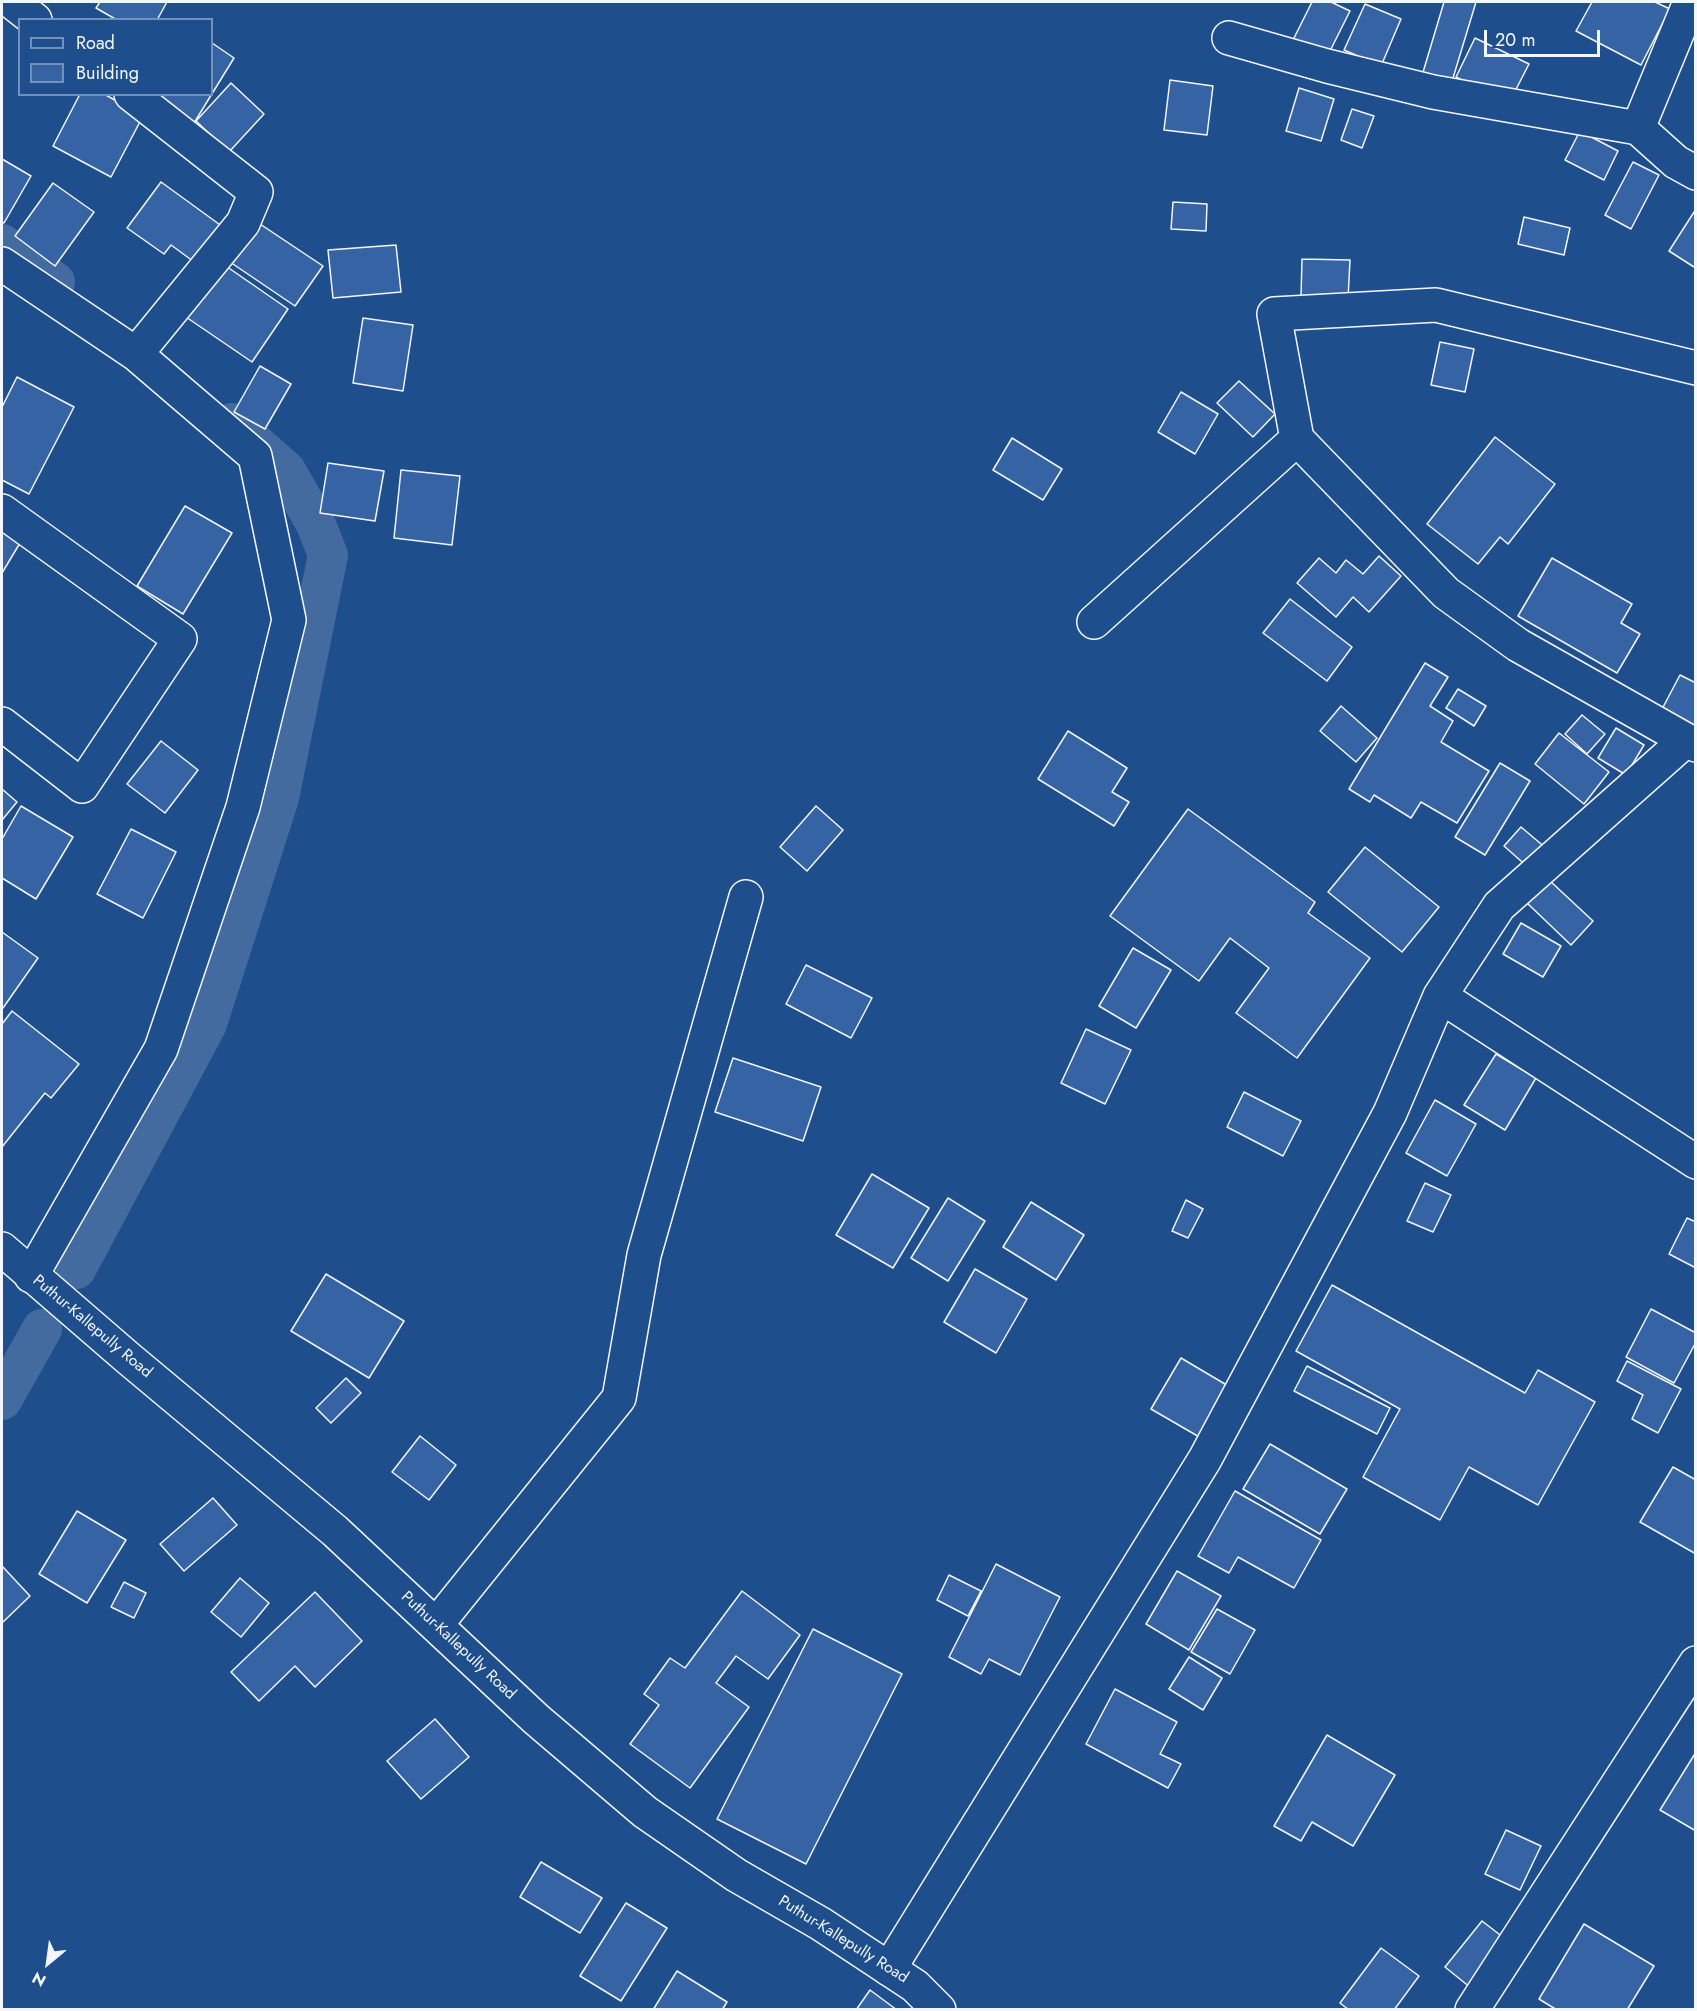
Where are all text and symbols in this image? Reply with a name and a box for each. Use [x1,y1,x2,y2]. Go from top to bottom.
legend [18,18,213,96]
scale bar [1487,18,1602,56]
text: 20 m [1495,27,1535,53]
text: Road [76,30,115,56]
text: Building [76,60,139,86]
street label: Puthur-Kallepully Road [28,1271,156,1383]
street label: Puthur-Kallepully Road [397,1588,519,1704]
street label: Puthur-Kallepully Road [774,1892,912,1988]
north arrow [18,1933,78,1993]
text: N [28,1966,50,1992]

